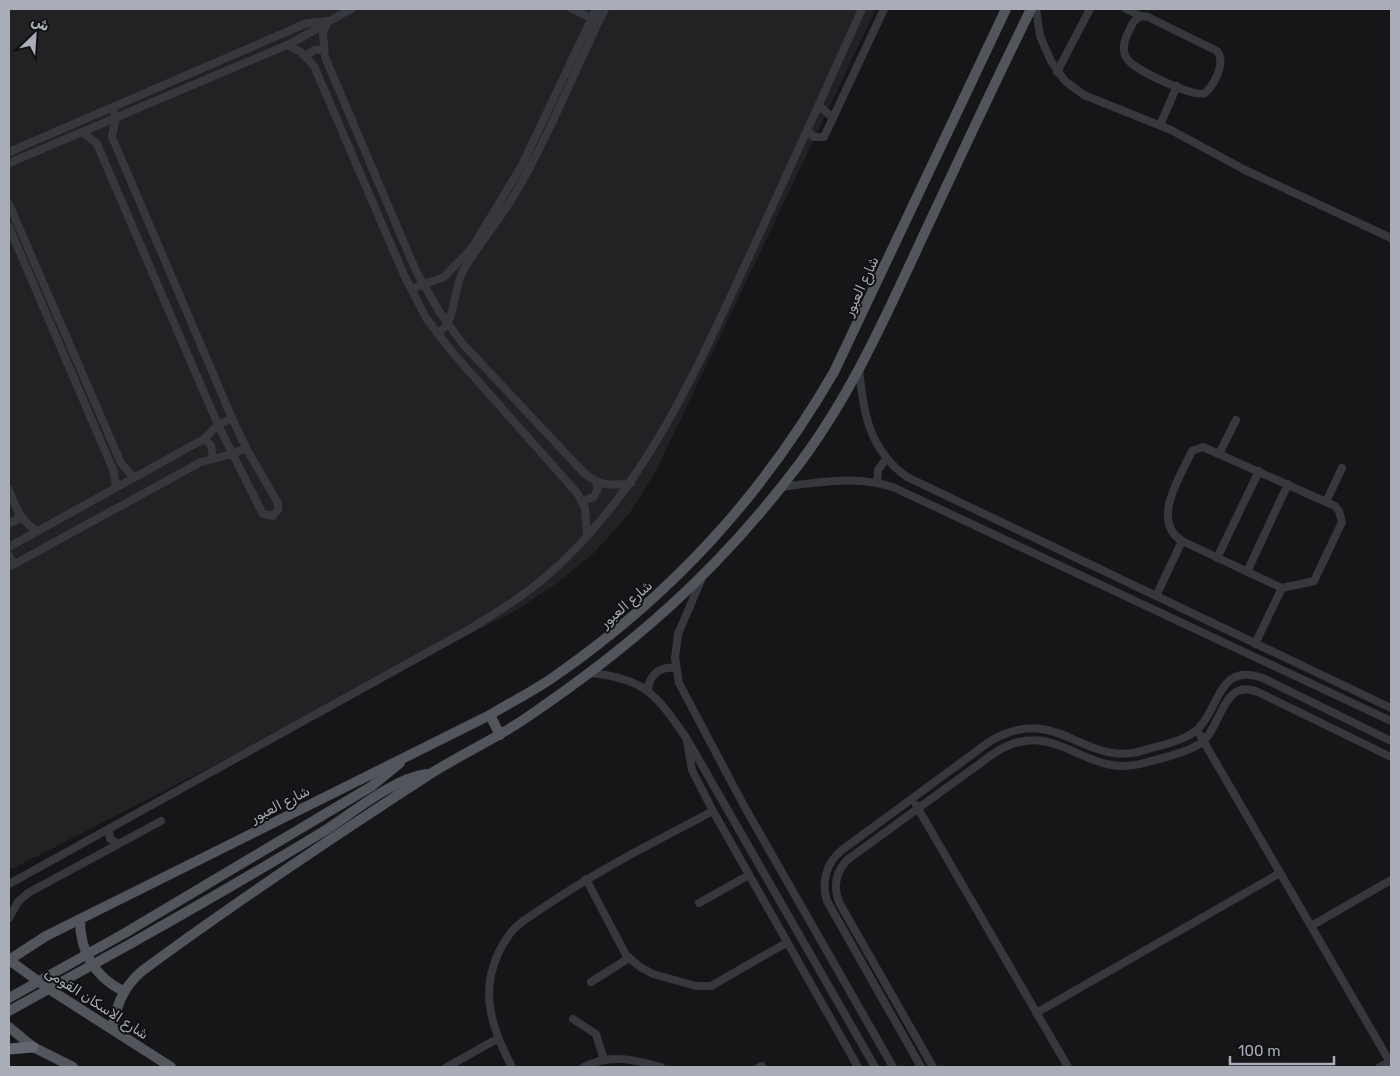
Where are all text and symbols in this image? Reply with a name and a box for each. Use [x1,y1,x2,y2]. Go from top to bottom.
north arrow [10,10,60,60]
text: ش [29,12,52,35]
street label: شارع العبور [840,254,884,320]
street label: شارع العبور [596,577,657,634]
street label: شارع العبور [247,782,313,829]
street label: شارع الاسكان القومى [41,964,152,1045]
scale bar [1230,1034,1334,1066]
text: 100 m [1238,1042,1280,1060]

